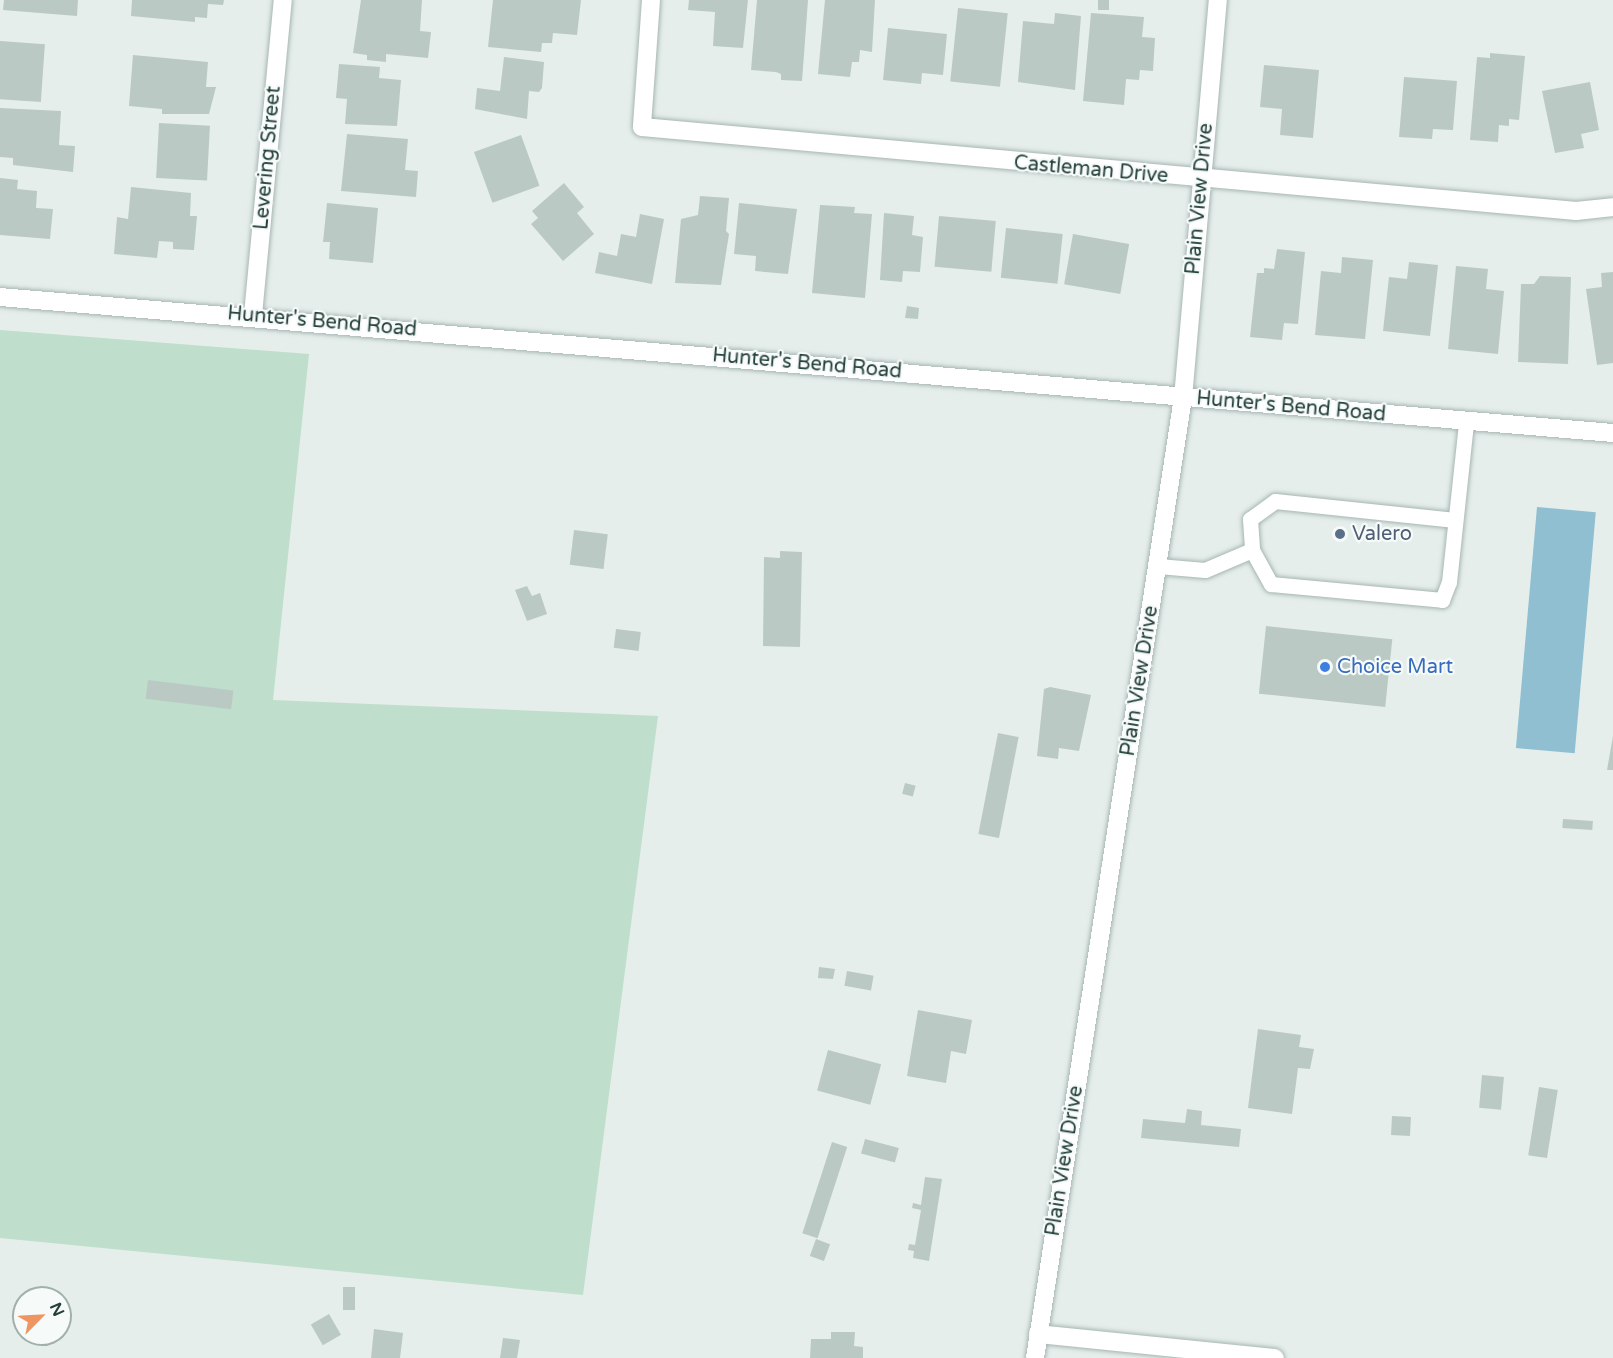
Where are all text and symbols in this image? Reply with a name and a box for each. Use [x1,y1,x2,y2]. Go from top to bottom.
street label: Levering Street [250,85,286,231]
street label: Plain View Drive [1181,122,1219,276]
street label: Castleman Drive [1013,151,1169,189]
street label: Hunter's Bend Road [226,302,418,342]
street label: Hunter's Bend Road [711,344,903,384]
street label: Hunter's Bend Road [1195,387,1387,427]
place label: Valero [1352,522,1412,546]
marker: Valero [1333,527,1347,541]
street label: Plain View Drive [1116,604,1164,758]
place label: Choice Mart [1337,655,1453,679]
marker: Choice Mart [1318,660,1332,674]
street label: Plain View Drive [1041,1084,1089,1238]
north arrow [12,1286,72,1346]
text: N [45,1300,68,1319]

